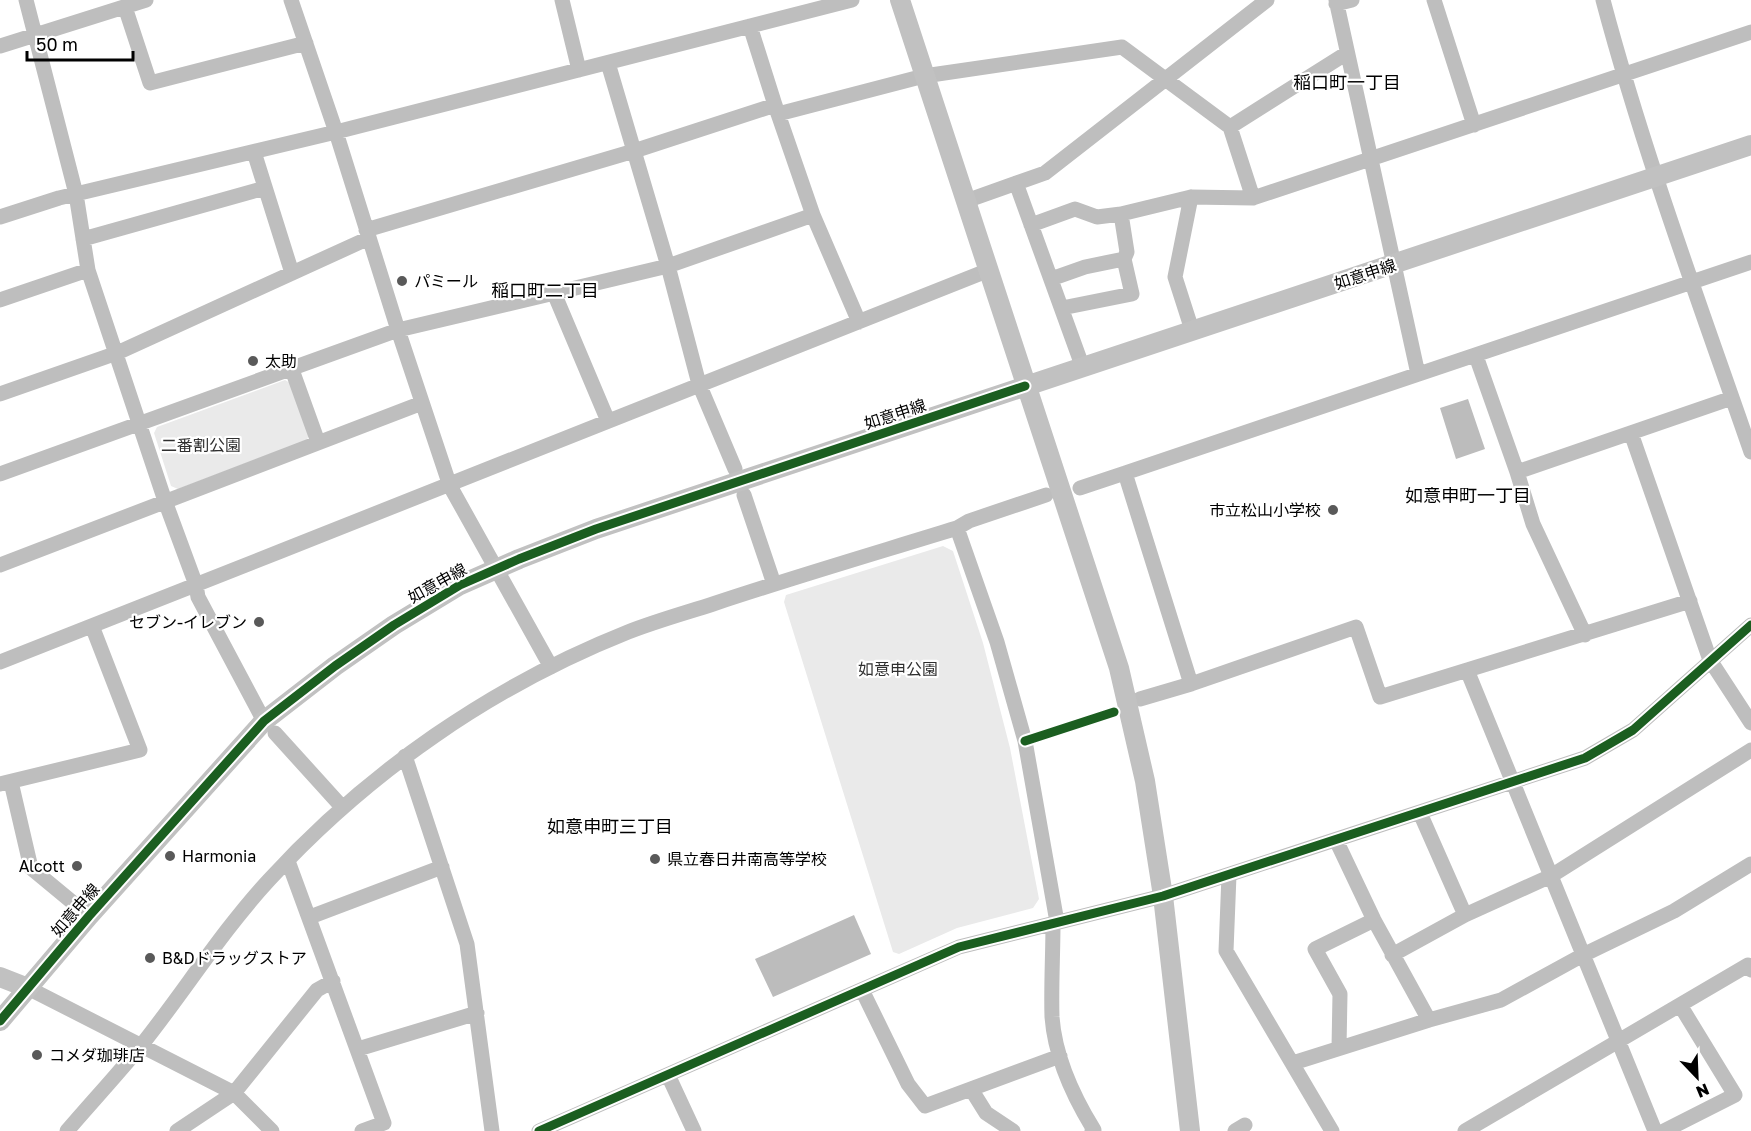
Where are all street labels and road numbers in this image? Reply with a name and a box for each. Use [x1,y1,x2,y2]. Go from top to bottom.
street label: 如意申線 [1331,255,1399,293]
street label: 如意申線 [861,395,929,433]
street label: 如意申線 [404,559,470,607]
street label: 如意申線 [46,879,104,941]

